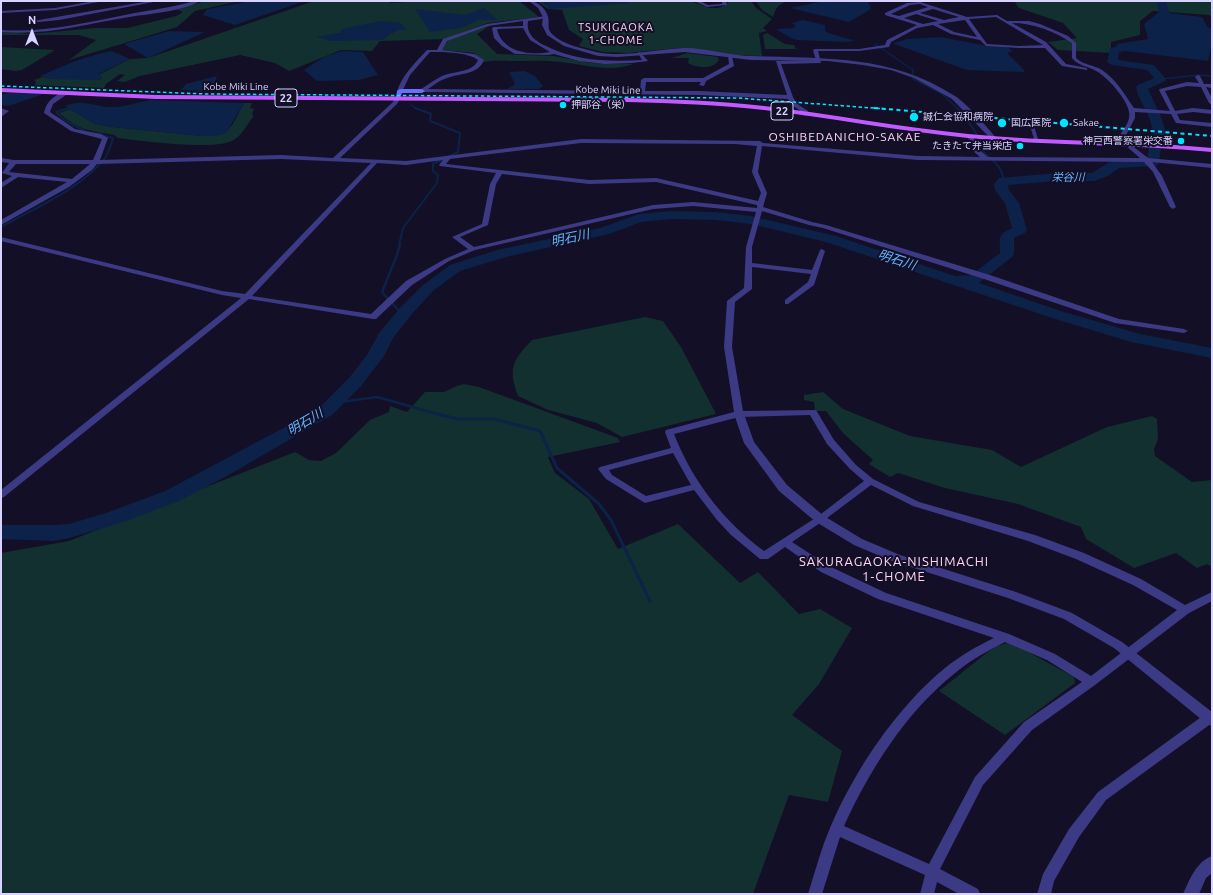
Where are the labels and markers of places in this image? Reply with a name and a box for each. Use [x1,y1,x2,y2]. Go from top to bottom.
place label: 押部谷（栄） [571,99,631,111]
marker: 押部谷（栄） [558,100,568,110]
marker: 誠仁会協和病院 [908,111,920,123]
place label: 誠仁会協和病院 [923,111,993,123]
marker: 国広医院 [996,117,1008,129]
place label: 国広医院 [1011,117,1051,129]
marker: Sakae [1058,117,1070,129]
place label: Sakae [1073,117,1099,129]
place label: 神戸西警察署栄交番 [1083,135,1173,147]
marker: 神戸西警察署栄交番 [1176,136,1186,146]
place label: たきたて弁当栄店 [932,140,1012,152]
marker: たきたて弁当栄店 [1015,141,1025,151]

